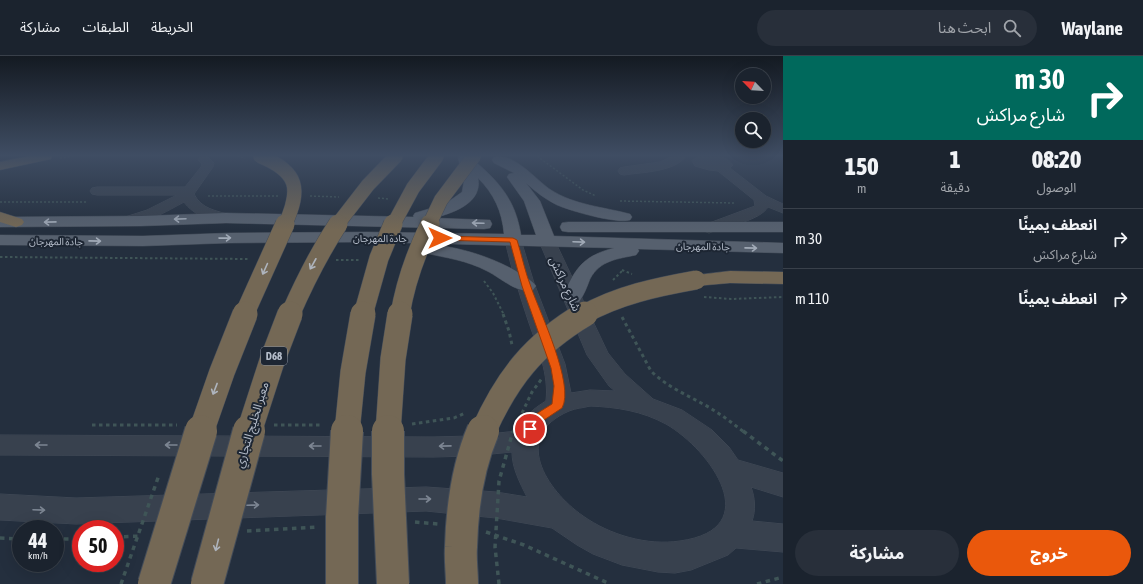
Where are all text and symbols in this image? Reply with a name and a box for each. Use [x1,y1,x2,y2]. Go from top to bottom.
search box [757,10,1037,46]
icon: search [1001,17,1023,39]
text: Waylane [1061,17,1123,39]
text: مشاركة [20,19,60,35]
text: الطبقات [82,19,129,35]
text: الخريطة [151,19,193,35]
text: ابحث هنا [938,19,991,36]
text: 30 m [1015,63,1065,95]
north arrow [735,68,771,104]
map controls [735,68,771,148]
icon: right [1079,72,1131,124]
text: شارع مراكش [977,104,1065,125]
button: search [735,112,771,148]
text: 1 [950,146,961,173]
text: 08:20 [1032,146,1081,173]
text: 150 [845,153,879,180]
text: دقيقة [940,180,970,195]
text: الوصول [1037,180,1076,195]
text: m [857,181,866,196]
one-way arrow [174,216,187,223]
text: انعطف يمينًا [1018,216,1097,233]
position arrow [419,217,461,259]
one-way arrow [44,218,57,226]
one-way arrow [472,220,485,227]
icon: right [1109,228,1131,250]
text: 30 m [795,230,822,247]
street label: جادة المهرجان [353,233,407,245]
one-way arrow [218,234,231,242]
street label: جادة المهرجان [29,236,83,248]
one-way arrow [88,237,101,245]
one-way arrow [572,239,585,246]
street label: جادة المهرجان [676,241,730,253]
one-way arrow [744,244,757,251]
text: شارع مراكش [1033,247,1097,262]
street label: شارع مراكش [544,254,584,314]
one-way arrow [309,258,317,270]
one-way arrow [261,262,268,274]
icon: right [1109,288,1131,310]
text: 110 m [795,290,829,307]
text: انعطف يمينًا [1018,290,1097,307]
road number: D68 [261,347,287,365]
street label: معبر الخليج التجاري [232,380,274,471]
one-way arrow [211,382,219,394]
pin [513,412,547,446]
icon: arrive [519,418,541,440]
one-way arrow [35,441,48,449]
one-way arrow [165,441,178,449]
one-way arrow [309,442,322,450]
one-way arrow [439,442,452,450]
one-way arrow [418,495,431,503]
one-way arrow [246,501,259,509]
one-way arrow [32,506,45,514]
speed limit sign: 50 [72,520,124,572]
text: 44 [29,529,47,552]
button: مشاركة [795,530,959,576]
button: خروج [967,530,1131,576]
one-way arrow [212,538,220,551]
text: km/h [28,550,48,561]

